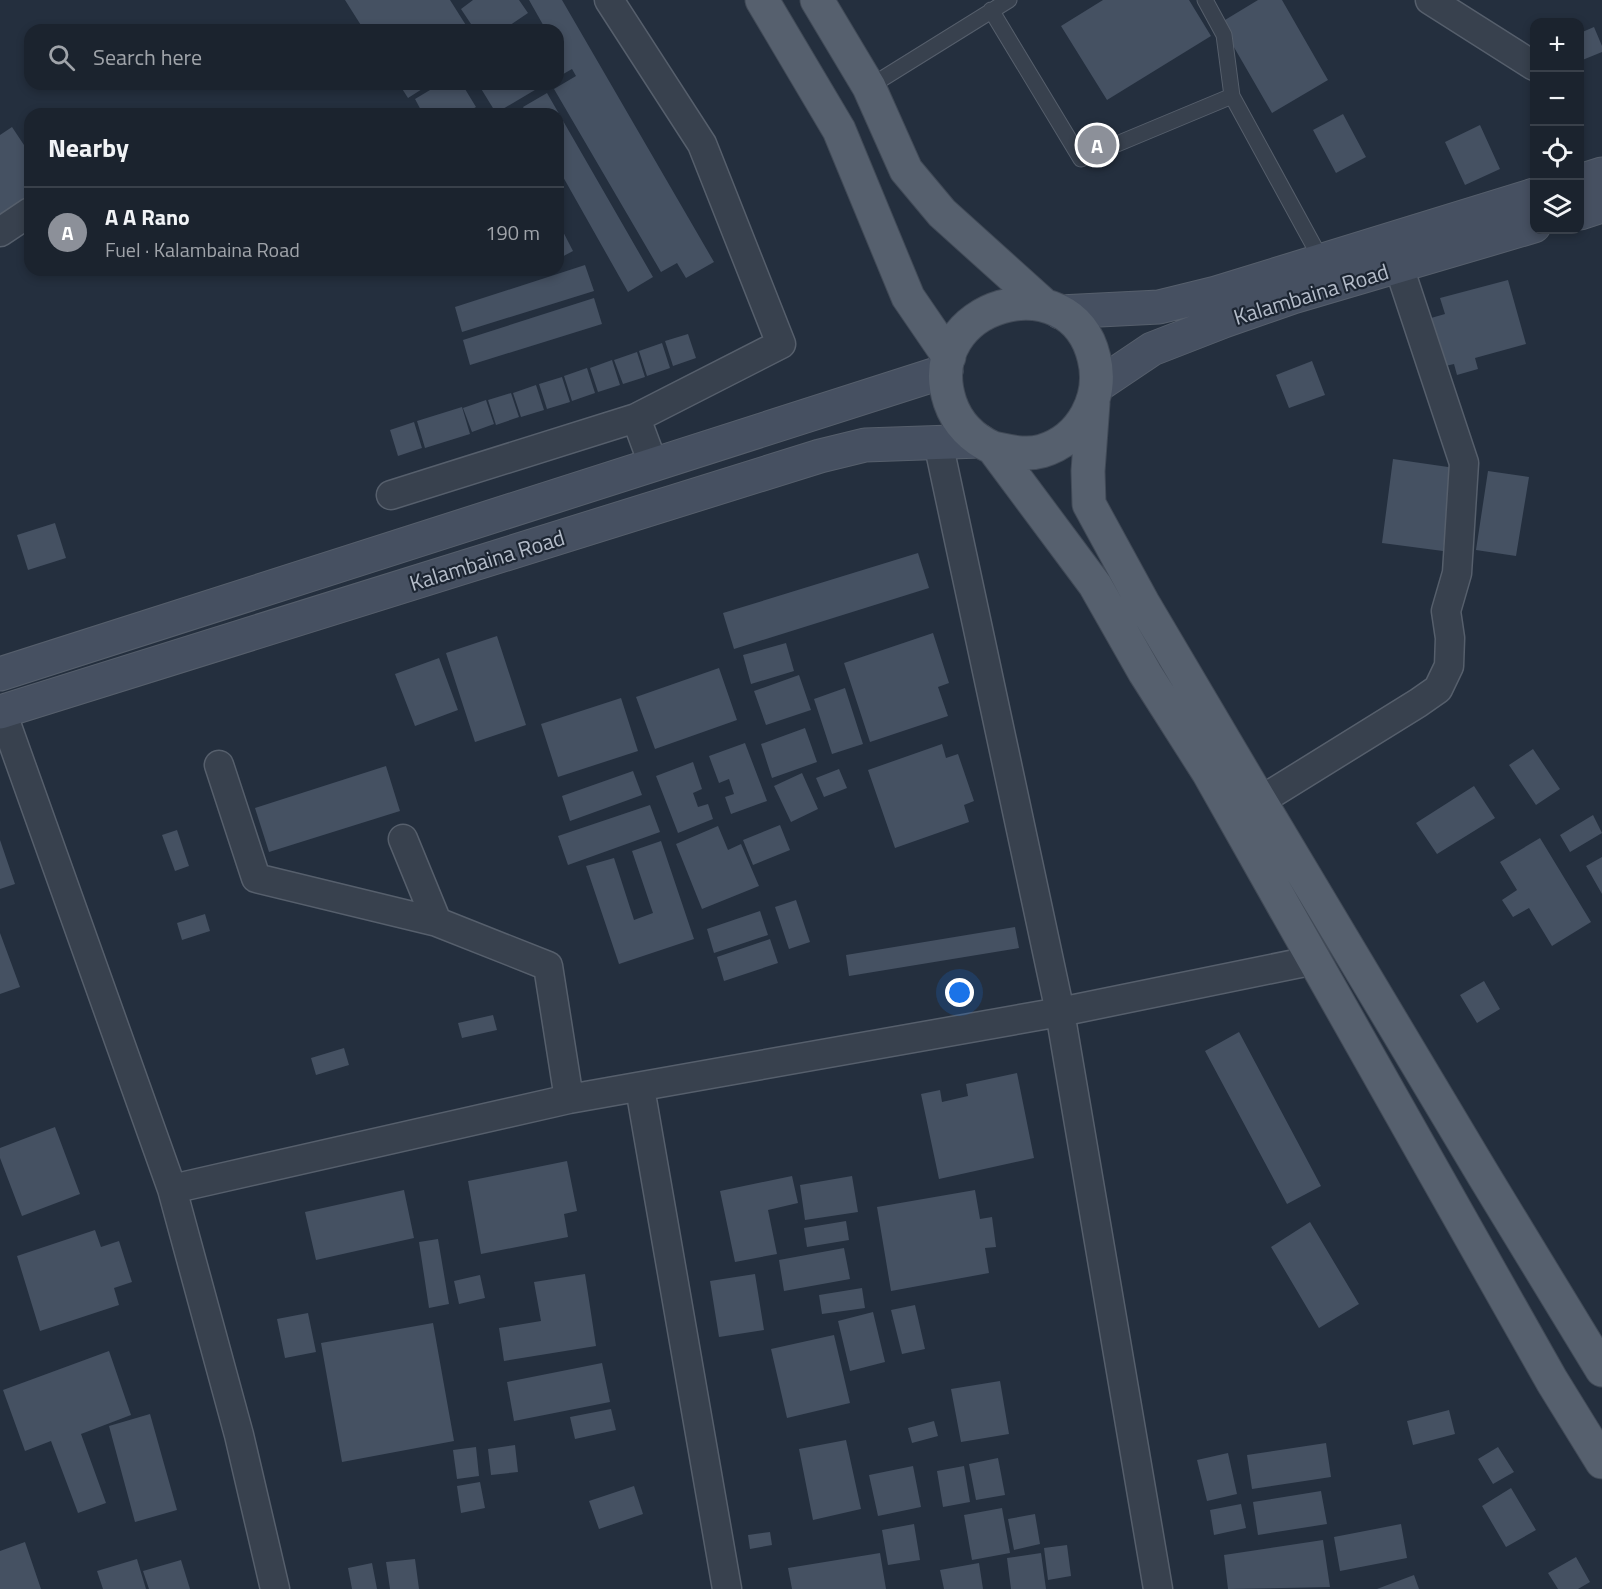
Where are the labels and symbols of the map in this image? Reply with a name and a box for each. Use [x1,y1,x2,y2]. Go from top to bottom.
pin: A [1078,122,1116,168]
street label: Kalambaina Road [1229,254,1393,334]
street label: Kalambaina Road [405,520,569,600]
your location [945,978,974,1007]

